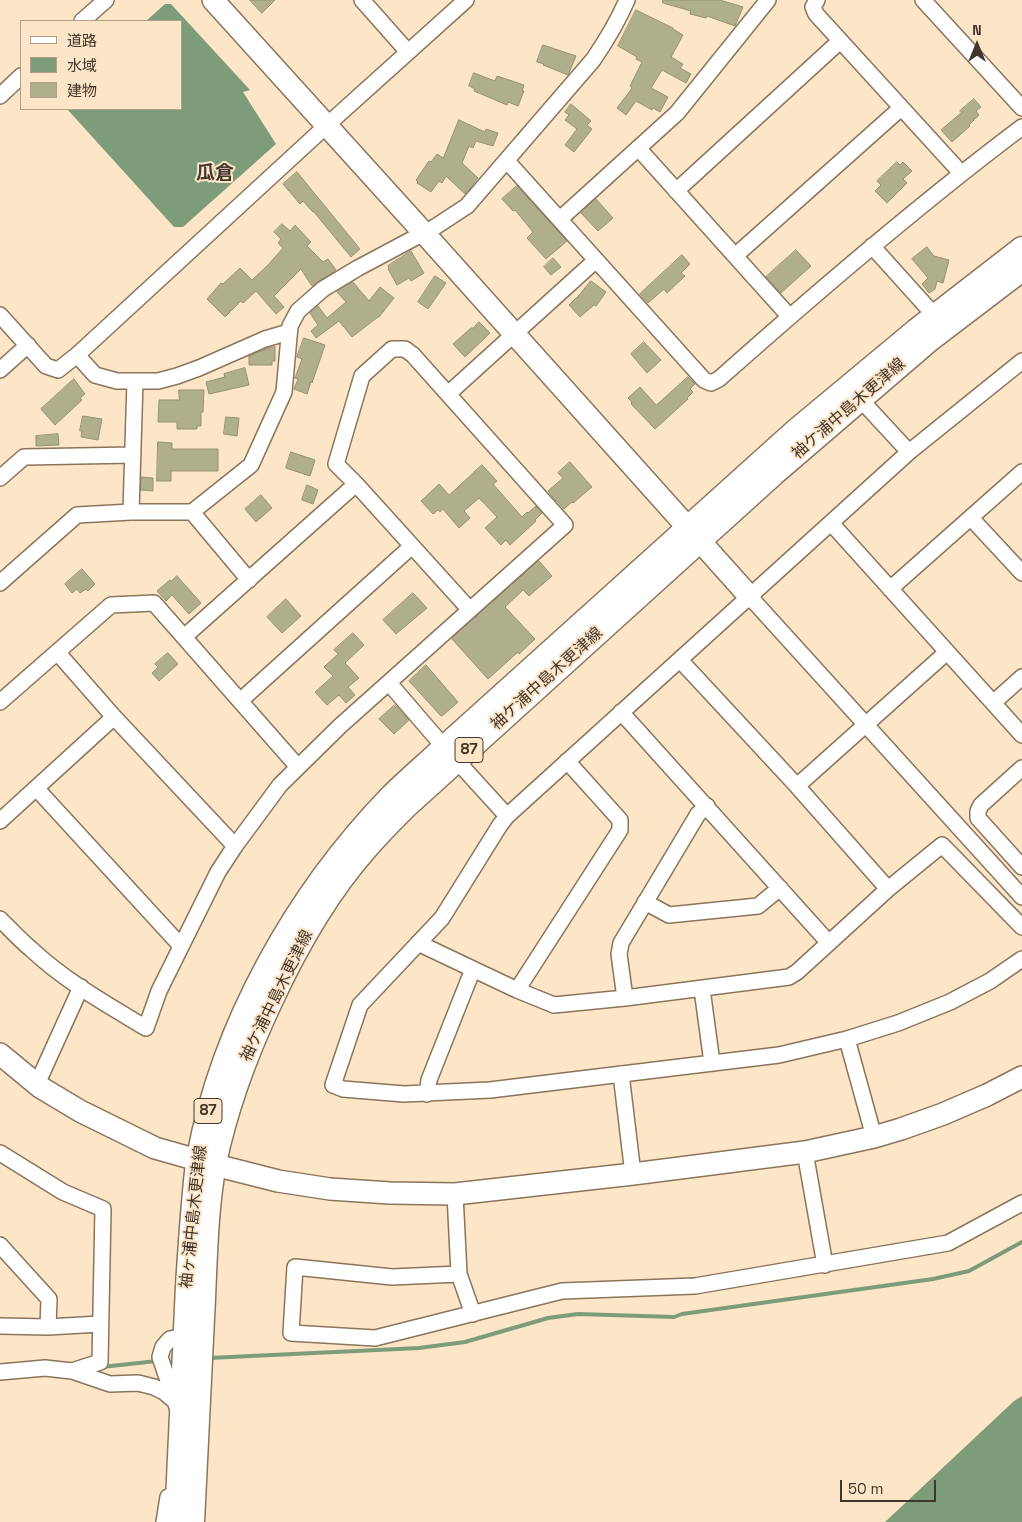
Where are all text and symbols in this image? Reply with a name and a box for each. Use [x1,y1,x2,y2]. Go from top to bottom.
legend [20,20,182,110]
north arrow [952,20,1002,70]
text: N [972,21,982,39]
text: 道路 [67,31,97,50]
text: 水域 [67,56,97,75]
text: 建物 [67,81,97,100]
district label: 瓜倉 [196,163,234,185]
street label: 袖ケ浦中島木更津線 [788,355,910,463]
street label: 袖ケ浦中島木更津線 [487,624,607,734]
road number: 87 [455,738,483,762]
street label: 袖ケ浦中島木更津線 [237,927,317,1065]
road number: 87 [194,1098,222,1124]
street label: 袖ヶ浦中島木更津線 [177,1144,211,1290]
scale bar [842,1470,938,1502]
text: 50 m [848,1479,883,1498]

